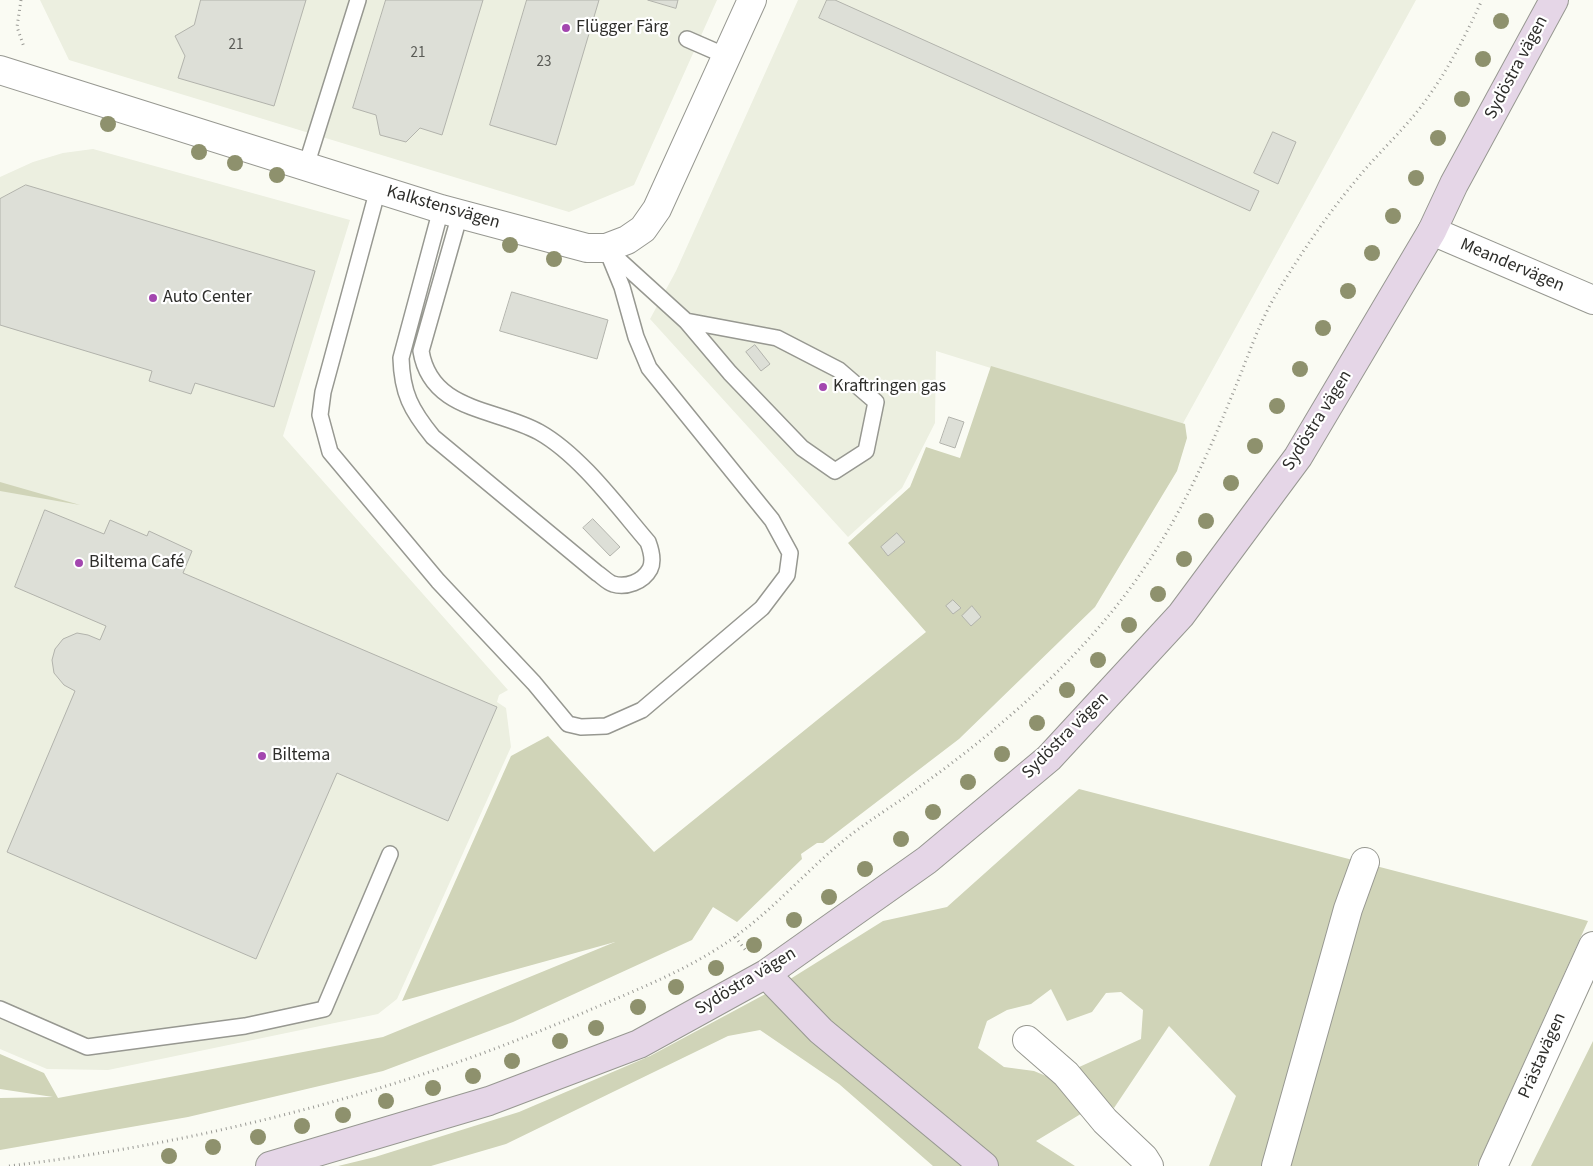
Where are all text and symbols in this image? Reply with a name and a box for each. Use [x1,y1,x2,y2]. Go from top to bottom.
street label: Sydöstra vägen [1481,13,1553,123]
place label: Flügger Färg [576,17,668,39]
marker: Flügger Färg [560,22,572,34]
house number: 21 [229,37,243,55]
house number: 21 [411,45,425,63]
house number: 23 [537,54,551,72]
street label: Kalkstensvägen [384,181,502,235]
street label: Meandervägen [1457,234,1567,298]
place label: Auto Center [163,287,252,309]
marker: Auto Center [147,292,159,304]
street label: Sydöstra vägen [1279,367,1357,475]
place label: Kraftringen gas [833,376,946,398]
marker: Kraftringen gas [817,381,829,393]
place label: Biltema Café [89,552,184,574]
marker: Biltema Café [73,557,85,569]
street label: Sydöstra vägen [1018,688,1114,784]
place label: Biltema [272,745,330,767]
marker: Biltema [256,750,268,762]
street label: Sydöstra vägen [692,943,800,1021]
street label: Prästavägen [1514,1010,1572,1102]

